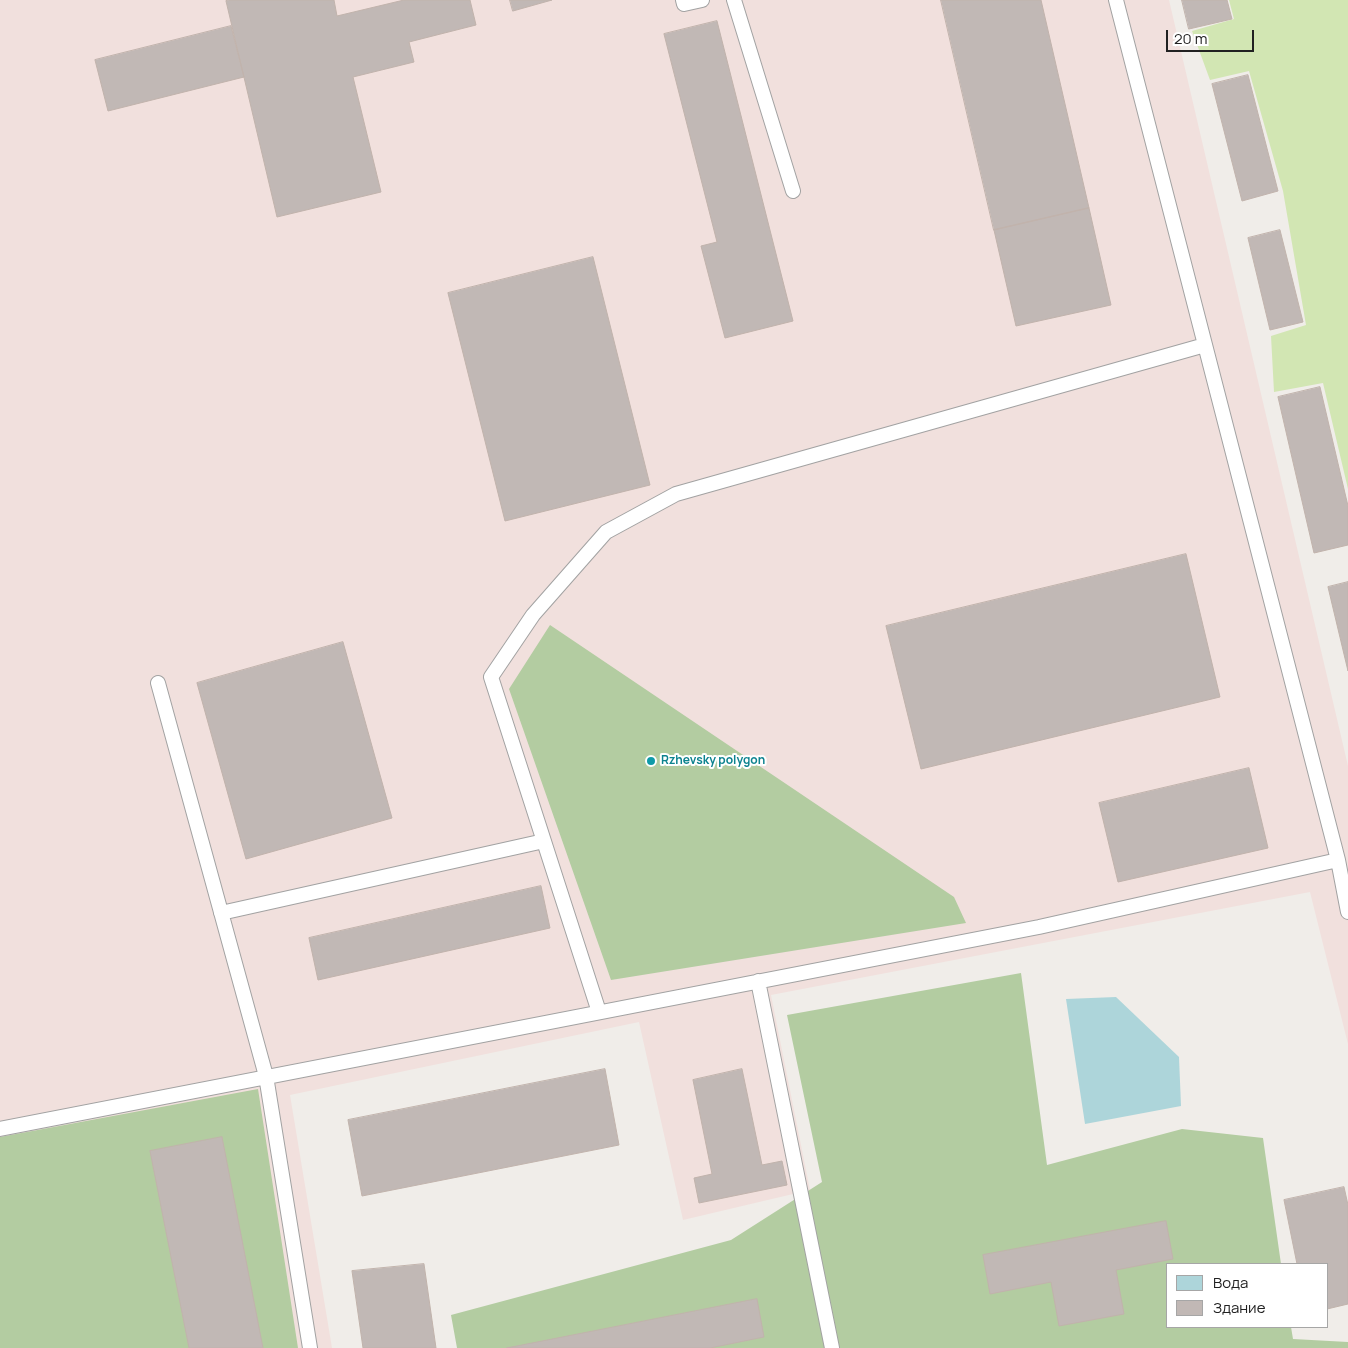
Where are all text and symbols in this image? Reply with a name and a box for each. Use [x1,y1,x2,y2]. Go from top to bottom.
scale bar [1168,20,1256,52]
text: 20 m [1174,28,1207,49]
place label: Rzhevsky polygon [661,754,765,768]
marker: Rzhevsky polygon [645,755,657,767]
legend [1166,1263,1328,1328]
text: Вода [1213,1272,1248,1293]
text: Здание [1213,1297,1265,1318]

